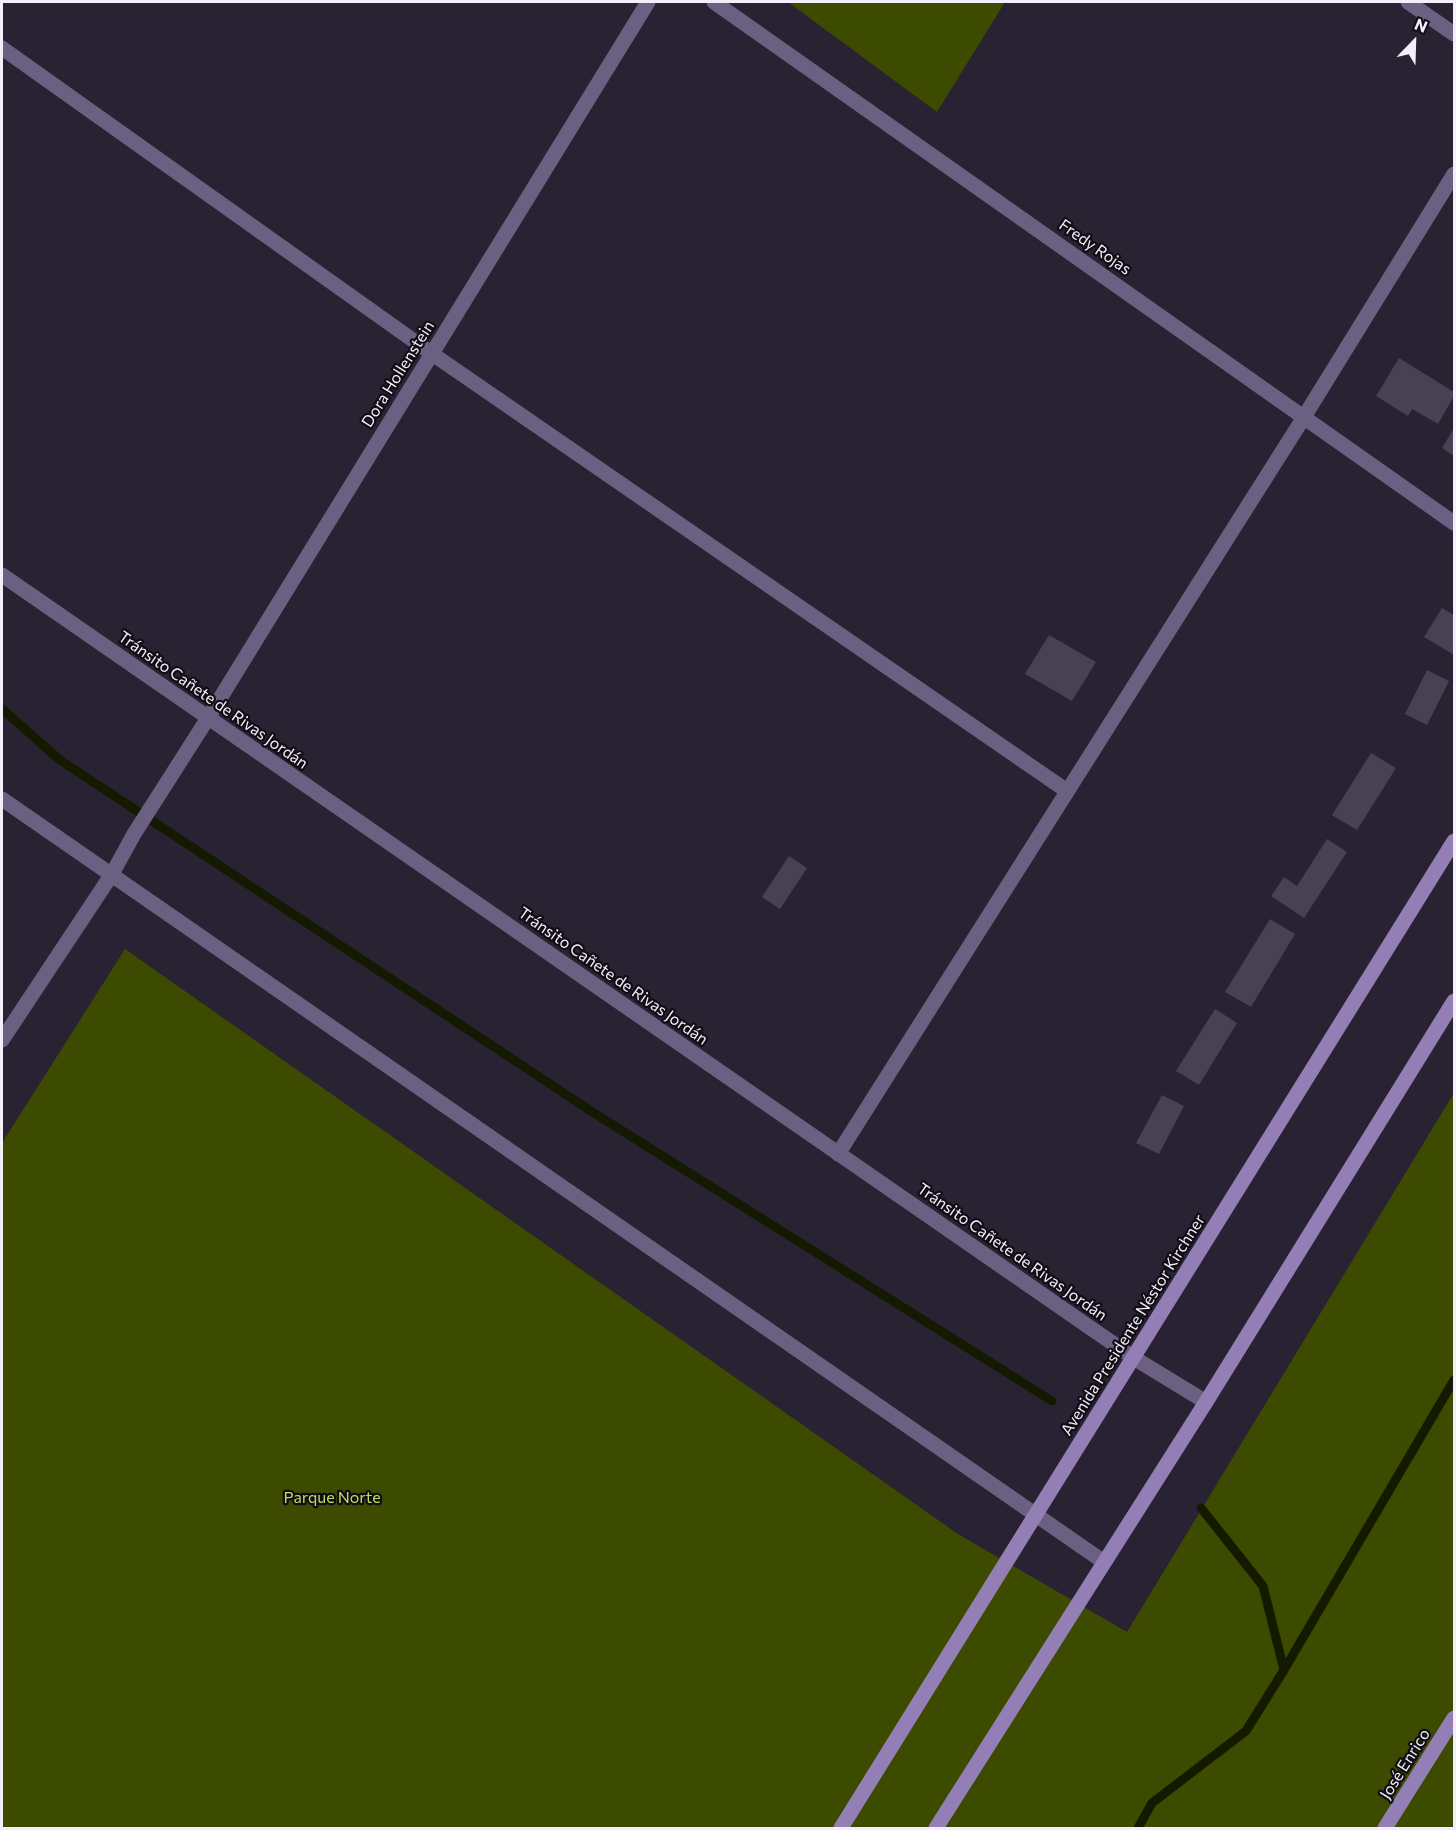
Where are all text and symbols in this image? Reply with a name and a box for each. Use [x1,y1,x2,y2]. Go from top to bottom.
north arrow [1384,12,1444,72]
text: N [1412,14,1430,36]
street label: Fredy Rojas [1055,215,1135,279]
street label: Dora Hollenstein [358,317,438,431]
street label: Tránsito Cañete de Rivas Jordán [114,627,312,773]
street label: Tránsito Cañete de Rivas Jordán [514,903,712,1049]
street label: Tránsito Cañete de Rivas Jordán [913,1179,1111,1325]
street label: Avenida Presidente Néstor Kirchner [1057,1211,1209,1439]
park label: Parque Norte [283,1488,381,1508]
street label: José Enrico [1376,1725,1434,1803]

